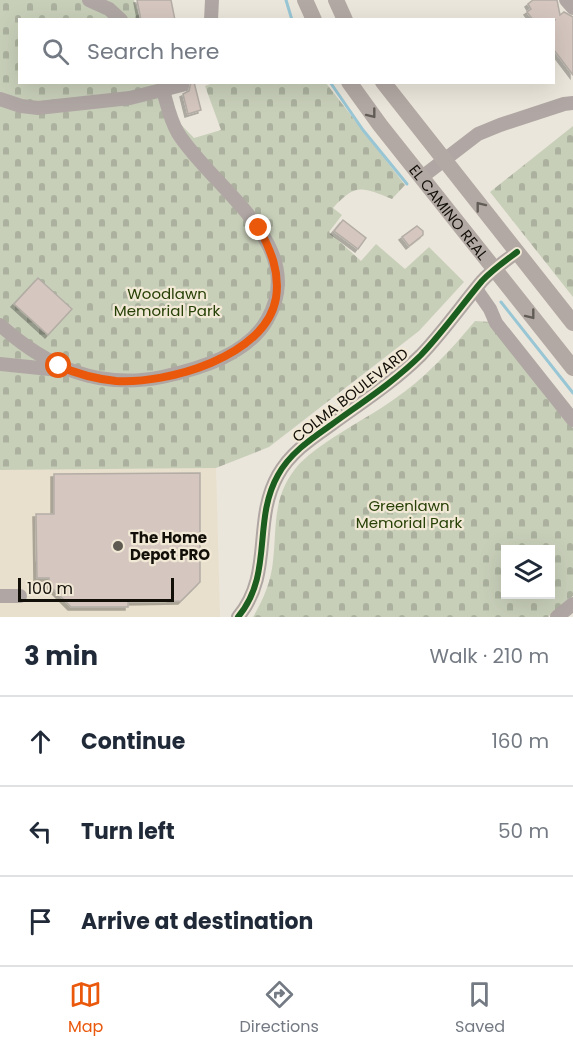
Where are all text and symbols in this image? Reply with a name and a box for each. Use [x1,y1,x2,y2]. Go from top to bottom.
search box [18,18,555,84]
icon: search [39,35,72,68]
text: Search here [87,36,220,67]
one-way arrow [365,108,376,119]
street label: EL CAMINO REAL [405,160,494,264]
one-way arrow [477,202,488,213]
route end [245,214,271,240]
park label: Woodlawn Memorial Park [114,283,221,321]
one-way arrow [524,308,535,319]
street label: COLMA BOULEVARD [288,343,412,447]
route start [45,352,71,378]
park label: Greenlawn Memorial Park [356,495,463,533]
place label: The Home Depot PRO [130,527,210,565]
marker: The Home Depot PRO [111,539,125,553]
map controls [501,545,555,599]
button: layers [501,545,555,599]
scale bar [18,575,174,602]
text: 100 m [27,577,73,600]
text: 3 min [24,638,98,674]
text: Walk · 210 m [429,642,549,670]
icon: ahead [24,725,57,758]
text: Continue [81,726,185,757]
text: 160 m [491,727,549,755]
icon: left [24,815,57,848]
text: Turn left [81,816,175,847]
text: 50 m [498,817,549,845]
icon: arrive [24,905,57,938]
text: Arrive at destination [81,906,313,937]
tab: Map [68,978,103,1039]
tab: Directions [240,978,319,1039]
tab: Saved [455,978,505,1039]

